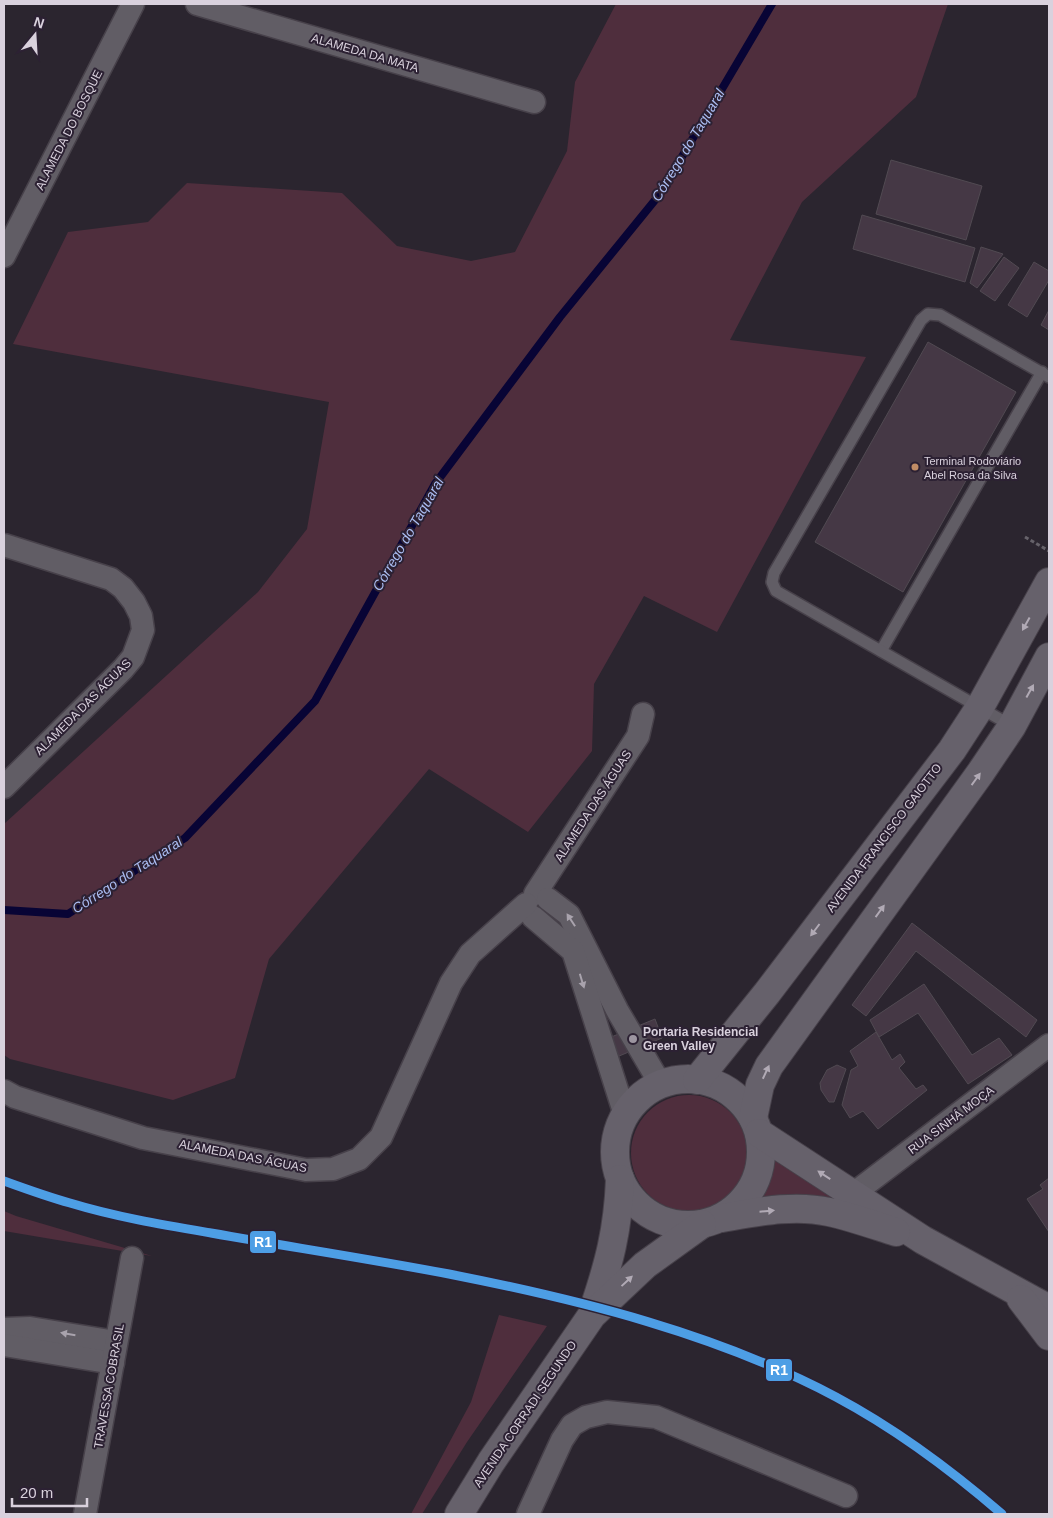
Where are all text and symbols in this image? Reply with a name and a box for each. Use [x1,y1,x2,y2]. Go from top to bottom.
north arrow [10,10,60,60]
text: N [32,13,46,32]
street label: ALAMEDA DA MATA [310,31,420,75]
street label: ALAMEDA DO BOSQUE [33,68,105,192]
water label: Córrego do Taquaral [648,85,728,204]
place label: Terminal Rodoviário Abel Rosa da Silva [924,455,1021,481]
marker: Terminal Rodoviário Abel Rosa da Silva [910,462,920,472]
water label: Córrego do Taquaral [369,474,447,593]
one-way arrow [1021,618,1030,631]
street label: ALAMEDA DAS ÁGUAS [31,655,134,758]
one-way arrow [1026,685,1035,698]
street label: ALAMEDA DAS ÁGUAS [551,747,634,864]
street label: AVENIDA FRANCISCO GAIOTTO [824,761,944,915]
one-way arrow [971,772,981,786]
water label: Córrego do Taquaral [69,833,186,917]
one-way arrow [875,904,885,918]
one-way arrow [566,913,575,926]
one-way arrow [809,923,820,936]
one-way arrow [579,973,587,988]
place label: Portaria Residencial Green Valley [643,1025,758,1053]
marker: Portaria Residencial Green Valley [627,1033,639,1045]
one-way arrow [762,1065,770,1079]
street label: RUA SINHÁ MOÇA [905,1082,997,1157]
street label: ALAMEDA DAS ÁGUAS [178,1136,308,1175]
one-way arrow [817,1170,831,1180]
one-way arrow [759,1207,775,1215]
line badge: R1 [249,1230,277,1254]
text: R1 [254,1234,272,1250]
one-way arrow [621,1275,633,1287]
street label: TRAVESSA COBRASIL [91,1322,127,1450]
one-way arrow [60,1330,76,1338]
street label: AVENIDA CORRADI SEGUNDO [471,1338,579,1490]
line badge: R1 [765,1358,793,1382]
text: R1 [770,1362,788,1378]
scale bar [12,1476,88,1508]
text: 20 m [20,1484,53,1501]

